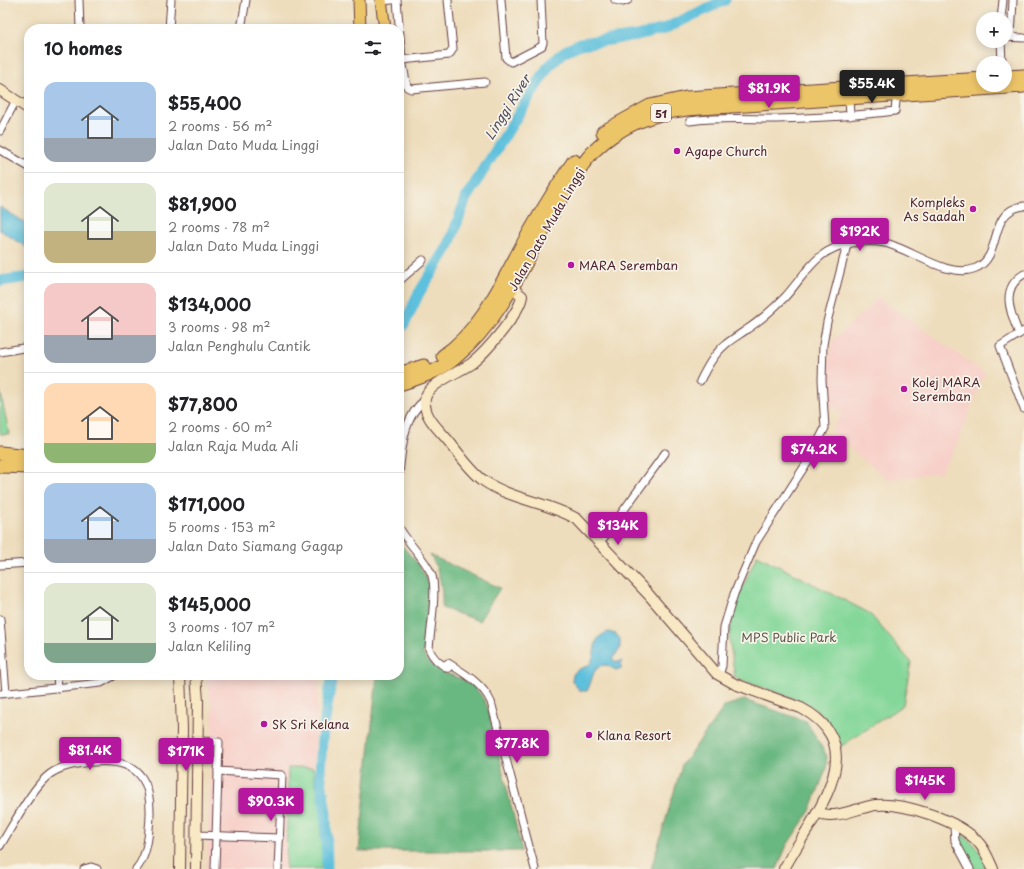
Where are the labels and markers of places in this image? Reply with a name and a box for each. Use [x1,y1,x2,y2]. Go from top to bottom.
pin: $55.4K [839,70,905,104]
pin: $81.9K [736,75,802,109]
place label: Agape Church [685,142,767,160]
marker: Agape Church [672,146,682,156]
place label: Kompleks As Saadah [903,193,966,225]
marker: Kompleks As Saadah [968,204,978,214]
pin: $192K [832,218,888,252]
place label: MARA Seremban [579,256,678,274]
marker: MARA Seremban [566,260,576,270]
place label: Kolej MARA Seremban [912,373,980,405]
marker: Kolej MARA Seremban [899,384,909,394]
pin: $74.2K [781,436,847,470]
pin: $134K [590,512,646,546]
place label: SK Sri Kelana [272,715,350,733]
marker: SK Sri Kelana [259,719,269,729]
place label: Klana Resort [597,726,671,744]
pin: $77.8K [484,730,550,764]
marker: Klana Resort [584,730,594,740]
pin: $81.4K [57,737,123,771]
pin: $171K [158,738,214,772]
pin: $145K [897,767,953,801]
pin: $90.3K [238,788,304,822]

